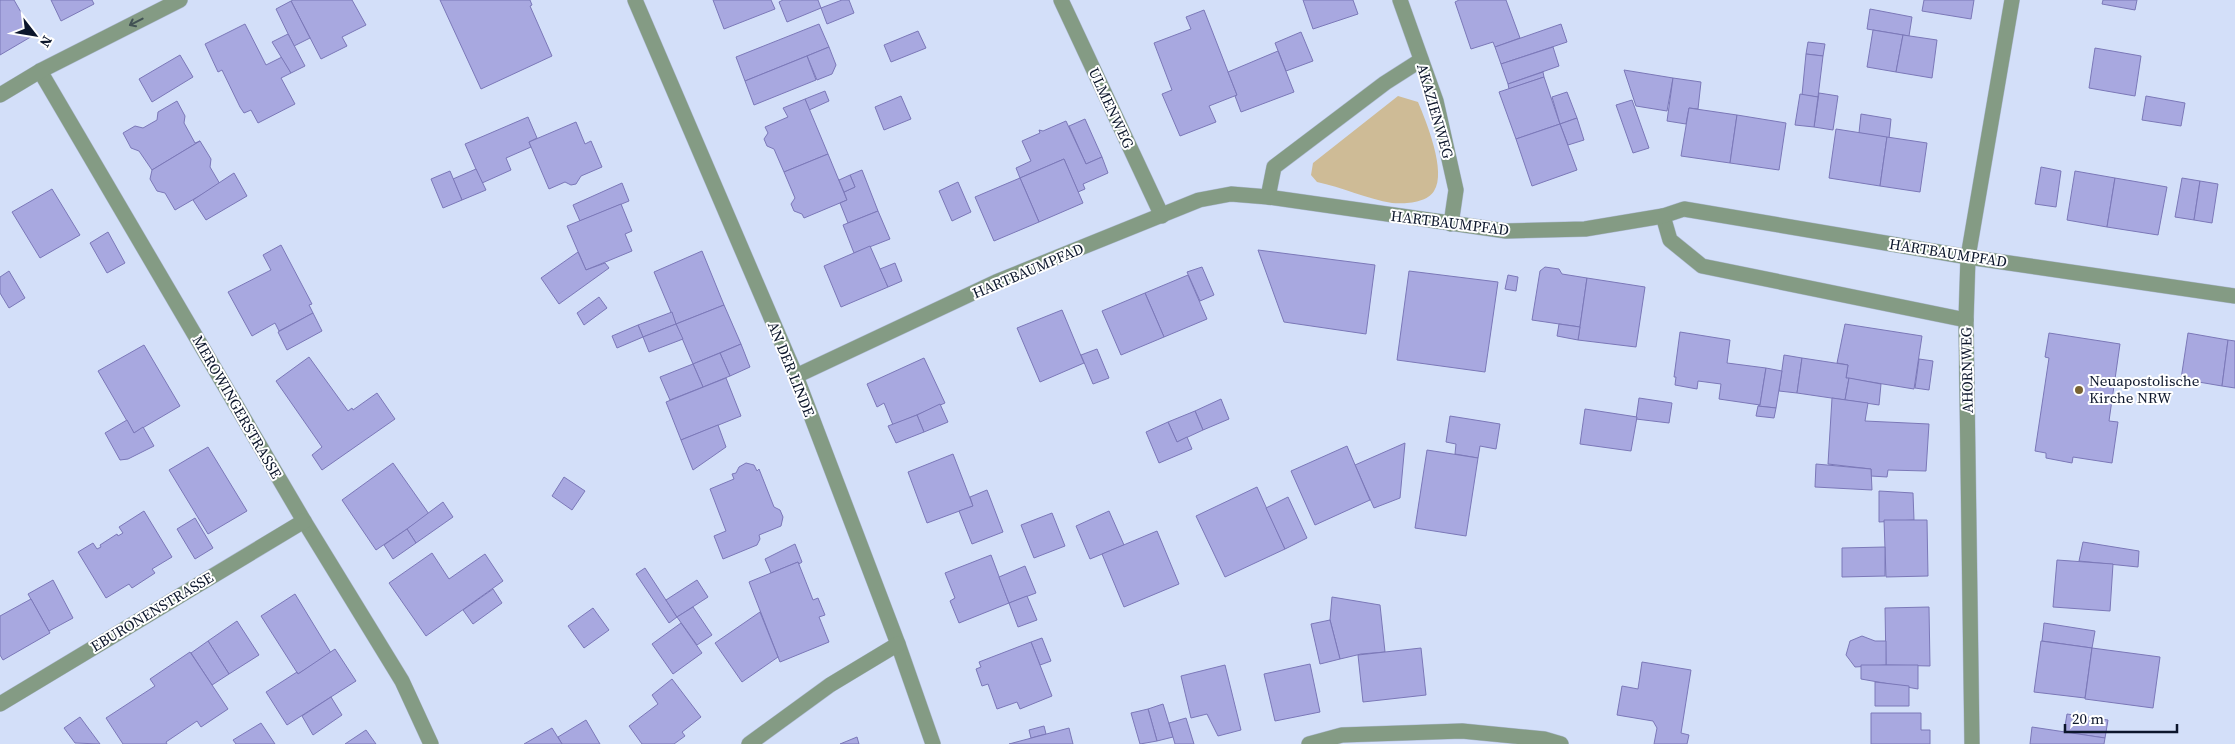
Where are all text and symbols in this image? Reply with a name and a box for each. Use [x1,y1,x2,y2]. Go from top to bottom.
north arrow [10,10,60,60]
one-way arrow [129,18,144,27]
text: N [35,32,57,51]
street label: AKAZIENWEG [1412,61,1459,161]
street label: ULMENWEG [1084,64,1139,152]
street label: HARTBAUMPFAD [1390,205,1510,240]
street label: HARTBAUMPFAD [1888,233,2008,272]
street label: HARTBAUMPFAD [969,238,1087,303]
street label: AN DER LINDE [763,318,820,420]
street label: AHORNWEG [1955,327,1978,413]
street label: MEROWINGERSTRASSE [188,331,287,482]
place label: Neuapostolische Kirche NRW [2089,370,2200,408]
marker: Neuapostolische Kirche NRW [2073,384,2085,396]
street label: EBURONENSTRASSE [86,567,217,657]
scale bar [2065,702,2178,734]
text: 20 m [2072,708,2104,729]

